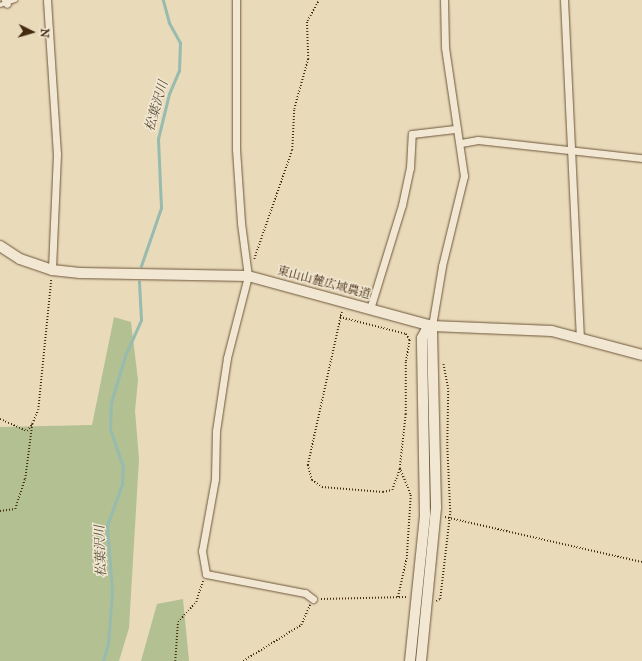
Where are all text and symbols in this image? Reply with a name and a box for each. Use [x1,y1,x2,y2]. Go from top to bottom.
north arrow [12,12,52,52]
text: N [38,28,51,38]
water label: 松葉沢川 [142,79,172,133]
street label: 東山山麓広域農道 [276,264,372,302]
water label: 松葉沢川 [92,525,110,577]

